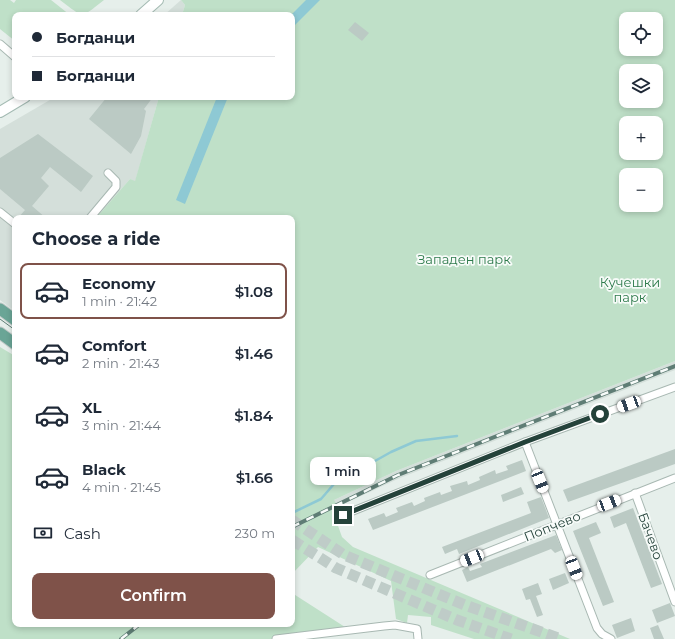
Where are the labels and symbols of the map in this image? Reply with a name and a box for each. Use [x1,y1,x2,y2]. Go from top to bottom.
park label: Западен парк [417,251,511,267]
park label: Кучешки парк [600,274,660,305]
car [616,394,642,414]
route start [591,405,609,423]
callout: 1 min [310,457,376,485]
car [530,468,550,494]
car [596,493,622,513]
route end [334,506,352,524]
street label: Попчево [521,507,583,545]
street label: Бачево [635,510,667,562]
car [459,548,485,568]
car [564,555,584,581]

